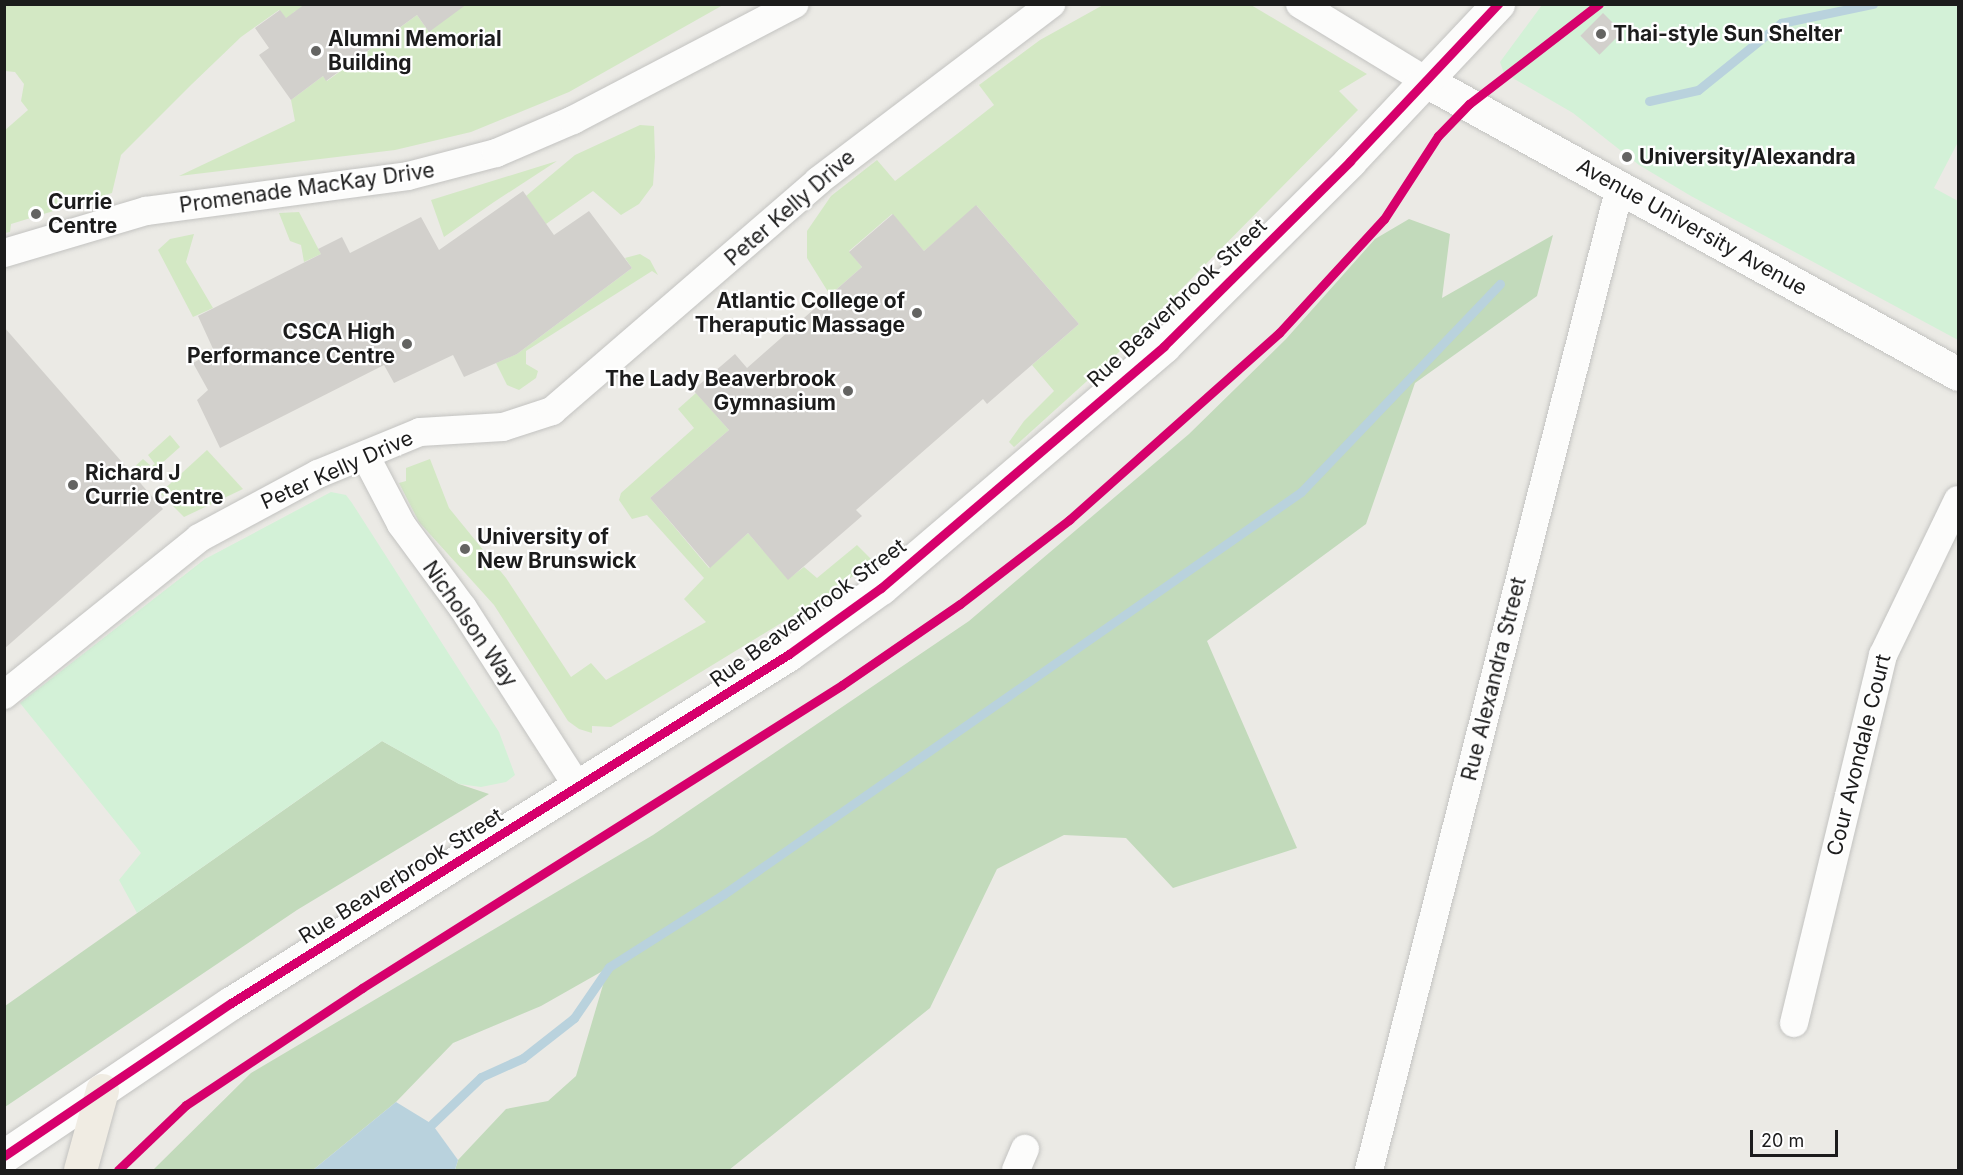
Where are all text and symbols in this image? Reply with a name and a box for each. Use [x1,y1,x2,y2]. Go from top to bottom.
place label: Thai-style Sun Shelter [1613,21,1842,47]
place label: Alumni Memorial Building [328,26,502,76]
marker: Thai-style Sun Shelter [1594,27,1608,41]
marker: Alumni Memorial Building [309,44,323,58]
place label: University/Alexandra [1639,144,1856,170]
street label: Peter Kelly Drive [720,145,860,271]
marker: University/Alexandra [1620,150,1634,164]
street label: Avenue University Avenue [1573,153,1811,301]
street label: Promenade MacKay Drive [178,158,436,218]
place label: Currie Centre [48,189,117,239]
marker: Currie Centre [29,207,43,221]
street label: Rue Beaverbrook Street [1082,213,1272,393]
place label: Atlantic College of Theraputic Massage [695,288,905,338]
marker: Atlantic College of Theraputic Massage [910,306,924,320]
place label: CSCA High Performance Centre [187,319,395,369]
marker: CSCA High Performance Centre [400,337,414,351]
place label: The Lady Beaverbrook Gymnasium [605,366,836,416]
marker: The Lady Beaverbrook Gymnasium [841,384,855,398]
street label: Peter Kelly Drive [257,425,417,515]
place label: Richard J Currie Centre [85,460,224,510]
marker: Richard J Currie Centre [66,478,80,492]
place label: University of New Brunswick [477,524,636,574]
street label: Rue Beaverbrook Street [705,533,911,693]
marker: University of New Brunswick [458,542,472,556]
street label: Nicholson Way [417,556,523,692]
street label: Rue Alexandra Street [1457,575,1531,783]
street label: Cour Avondale Court [1822,652,1896,858]
street label: Rue Beaverbrook Street [294,803,508,949]
scale bar [1753,1118,1842,1156]
text: 20 m [1761,1130,1804,1151]

